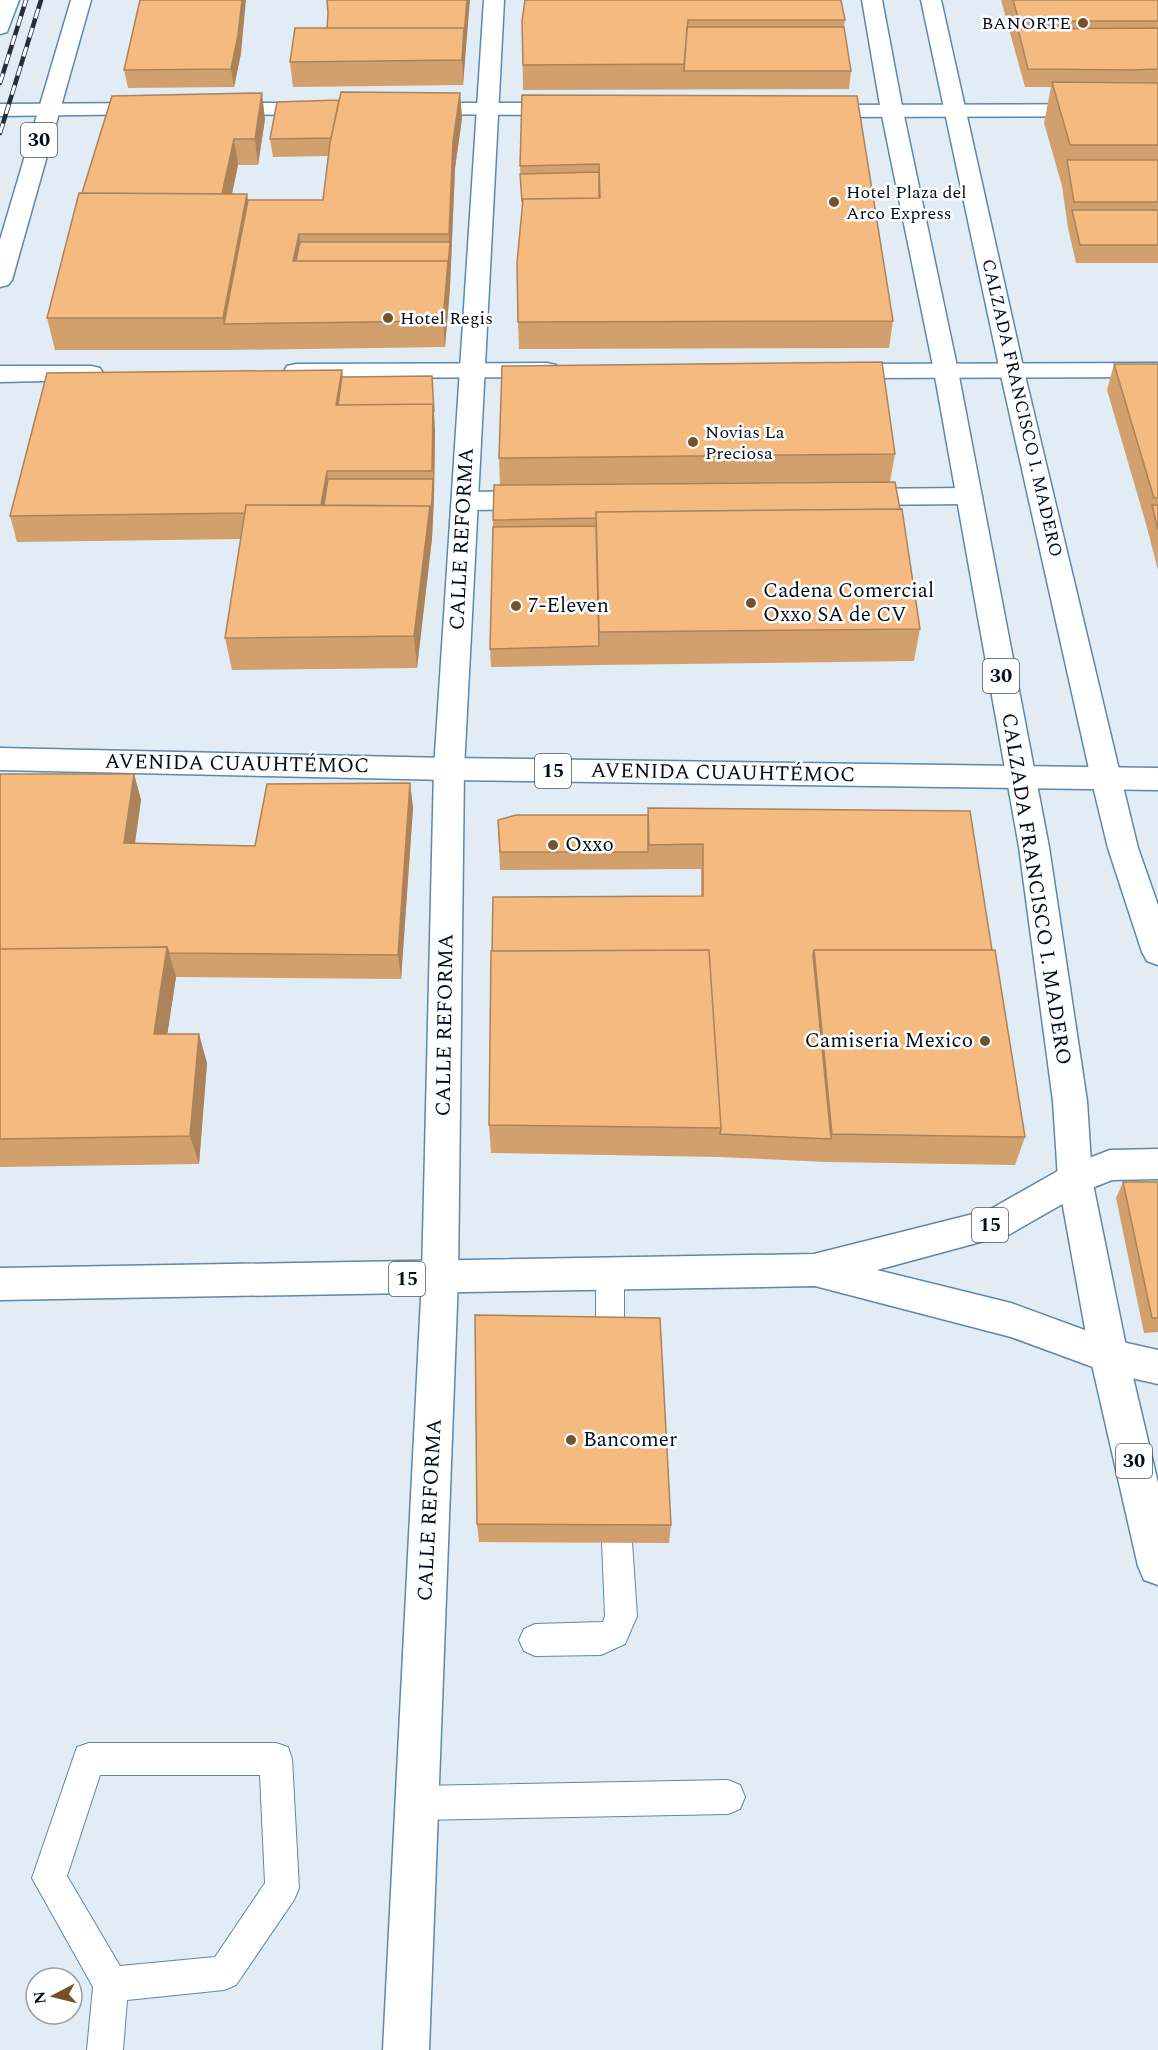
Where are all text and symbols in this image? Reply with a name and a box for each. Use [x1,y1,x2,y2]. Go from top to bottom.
place label: BANORTE [982,10,1071,37]
marker: BANORTE [1076,16,1090,30]
road number: 30 [21,123,57,157]
place label: Hotel Plaza del Arco Express [846,179,967,227]
marker: Hotel Plaza del Arco Express [827,195,841,209]
street label: CALZADA FRANCISCO I. MADERO [975,256,1069,560]
place label: Hotel Regis [400,305,493,332]
marker: Hotel Regis [381,311,395,325]
place label: Novias La Preciosa [705,419,785,467]
marker: Novias La Preciosa [686,435,700,449]
street label: CALLE REFORMA [441,447,483,631]
place label: Cadena Comercial Oxxo SA de CV [763,575,934,631]
place label: 7-Eleven [528,590,609,622]
marker: Cadena Comercial Oxxo SA de CV [744,596,758,610]
marker: 7-Eleven [509,599,523,613]
road number: 30 [983,659,1019,693]
street label: CALZADA FRANCISCO I. MADERO [992,711,1080,1067]
street label: AVENIDA CUAUHTÉMOC [104,746,370,782]
road number: 15 [535,754,571,788]
street label: AVENIDA CUAUHTÉMOC [590,755,856,791]
place label: Oxxo [565,829,614,861]
marker: Oxxo [546,838,560,852]
street label: CALLE REFORMA [427,933,463,1117]
place label: Camiseria Mexico [805,1025,973,1057]
marker: Camiseria Mexico [978,1034,992,1048]
road number: 15 [972,1208,1008,1242]
road number: 15 [389,1262,425,1296]
street label: CALLE REFORMA [409,1418,451,1602]
place label: Bancomer [583,1424,677,1456]
marker: Bancomer [564,1433,578,1447]
road number: 30 [1116,1444,1152,1478]
north arrow [24,1966,84,2026]
text: N [27,1990,53,2006]

